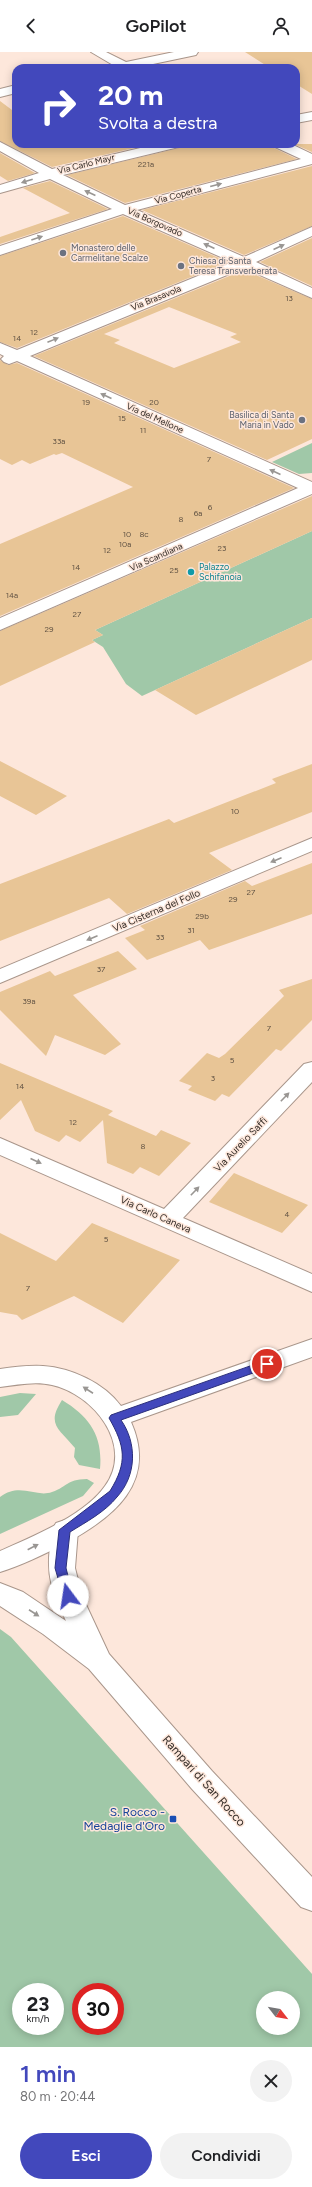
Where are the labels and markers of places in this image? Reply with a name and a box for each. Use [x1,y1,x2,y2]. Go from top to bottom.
place label: Monastero delle Carmelitane Scalze [71,242,148,263]
marker: Monastero delle Carmelitane Scalze [58,248,68,258]
place label: Chiesa di Santa Teresa Transverberata [189,255,277,276]
marker: Chiesa di Santa Teresa Transverberata [176,261,186,271]
place label: Basilica di Santa Maria in Vado [229,409,294,430]
marker: Basilica di Santa Maria in Vado [297,415,307,425]
place label: Palazzo Schifanoia [199,561,242,582]
marker: Palazzo Schifanoia [186,567,196,577]
pin [250,1347,284,1381]
place label: S. Rocco - Medaglie d'Oro [83,1805,165,1833]
marker: S. Rocco - Medaglie d'Oro [168,1814,178,1824]

